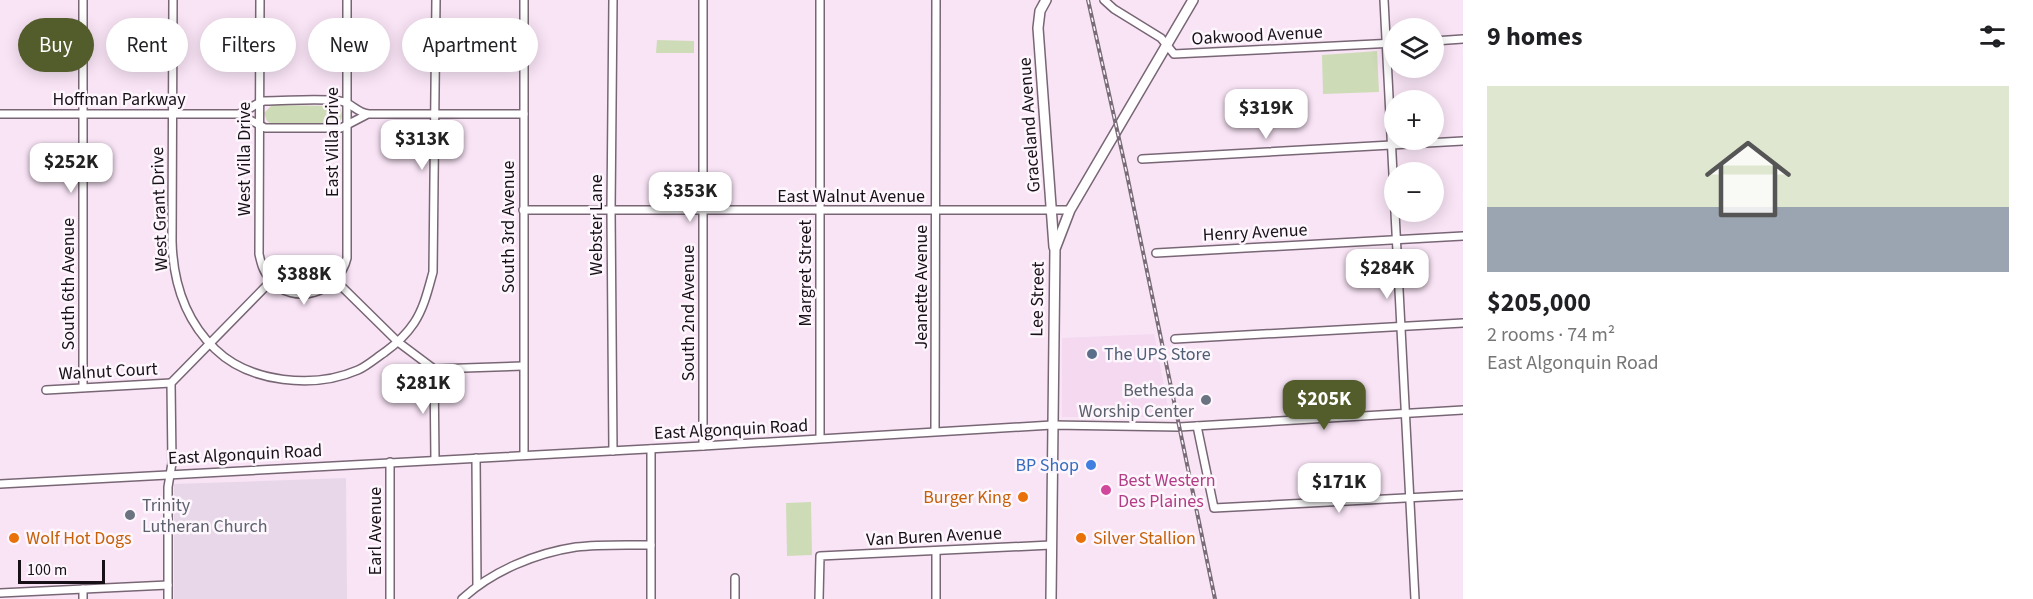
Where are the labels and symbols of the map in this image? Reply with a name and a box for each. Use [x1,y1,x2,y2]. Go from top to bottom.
street label: Oakwood Avenue [1191,20,1323,51]
street label: Graceland Avenue [1012,57,1047,193]
street label: Hoffman Parkway [52,87,186,112]
street label: East Villa Drive [320,87,345,197]
pin: $319K [1224,89,1308,140]
street label: West Villa Drive [232,102,257,216]
pin: $313K [380,120,464,171]
pin: $252K [29,143,113,194]
street label: West Grant Drive [145,146,174,272]
street label: South 3rd Avenue [496,161,521,293]
pin: $353K [648,172,732,223]
street label: Webster Lane [584,174,609,276]
street label: East Walnut Avenue [777,184,925,209]
street label: Henry Avenue [1202,217,1308,248]
street label: South 6th Avenue [56,218,81,350]
street label: Margret Street [793,220,818,326]
street label: Jeanette Avenue [909,225,934,349]
street label: South 2nd Avenue [676,245,701,381]
pin: $284K [1345,249,1429,300]
pin: $388K [262,255,346,306]
street label: Lee Street [1024,261,1051,337]
place label: The UPS Store [1104,342,1211,367]
marker: The UPS Store [1085,347,1099,361]
street label: Walnut Court [58,356,158,387]
pin: $281K [381,364,465,415]
place label: Bethesda Worship Center [1079,378,1195,424]
pin: $205K [1282,380,1366,431]
marker: Bethesda Worship Center [1199,393,1213,407]
street label: East Algonquin Road [653,413,809,446]
street label: East Algonquin Road [167,438,323,471]
place label: BP Shop [1015,453,1079,478]
marker: BP Shop [1084,458,1098,472]
pin: $171K [1297,463,1381,514]
place label: Best Western Des Plaines [1118,468,1216,514]
marker: Best Western Des Plaines [1099,483,1113,497]
place label: Burger King [923,485,1011,510]
street label: Earl Avenue [363,487,388,575]
marker: Burger King [1016,490,1030,504]
place label: Trinity Lutheran Church [142,493,267,539]
marker: Trinity Lutheran Church [123,508,137,522]
street label: Van Buren Avenue [866,520,1002,553]
place label: Wolf Hot Dogs [26,526,132,551]
place label: Silver Stallion [1093,526,1196,551]
marker: Wolf Hot Dogs [7,531,21,545]
marker: Silver Stallion [1074,531,1088,545]
scale bar [18,557,105,584]

